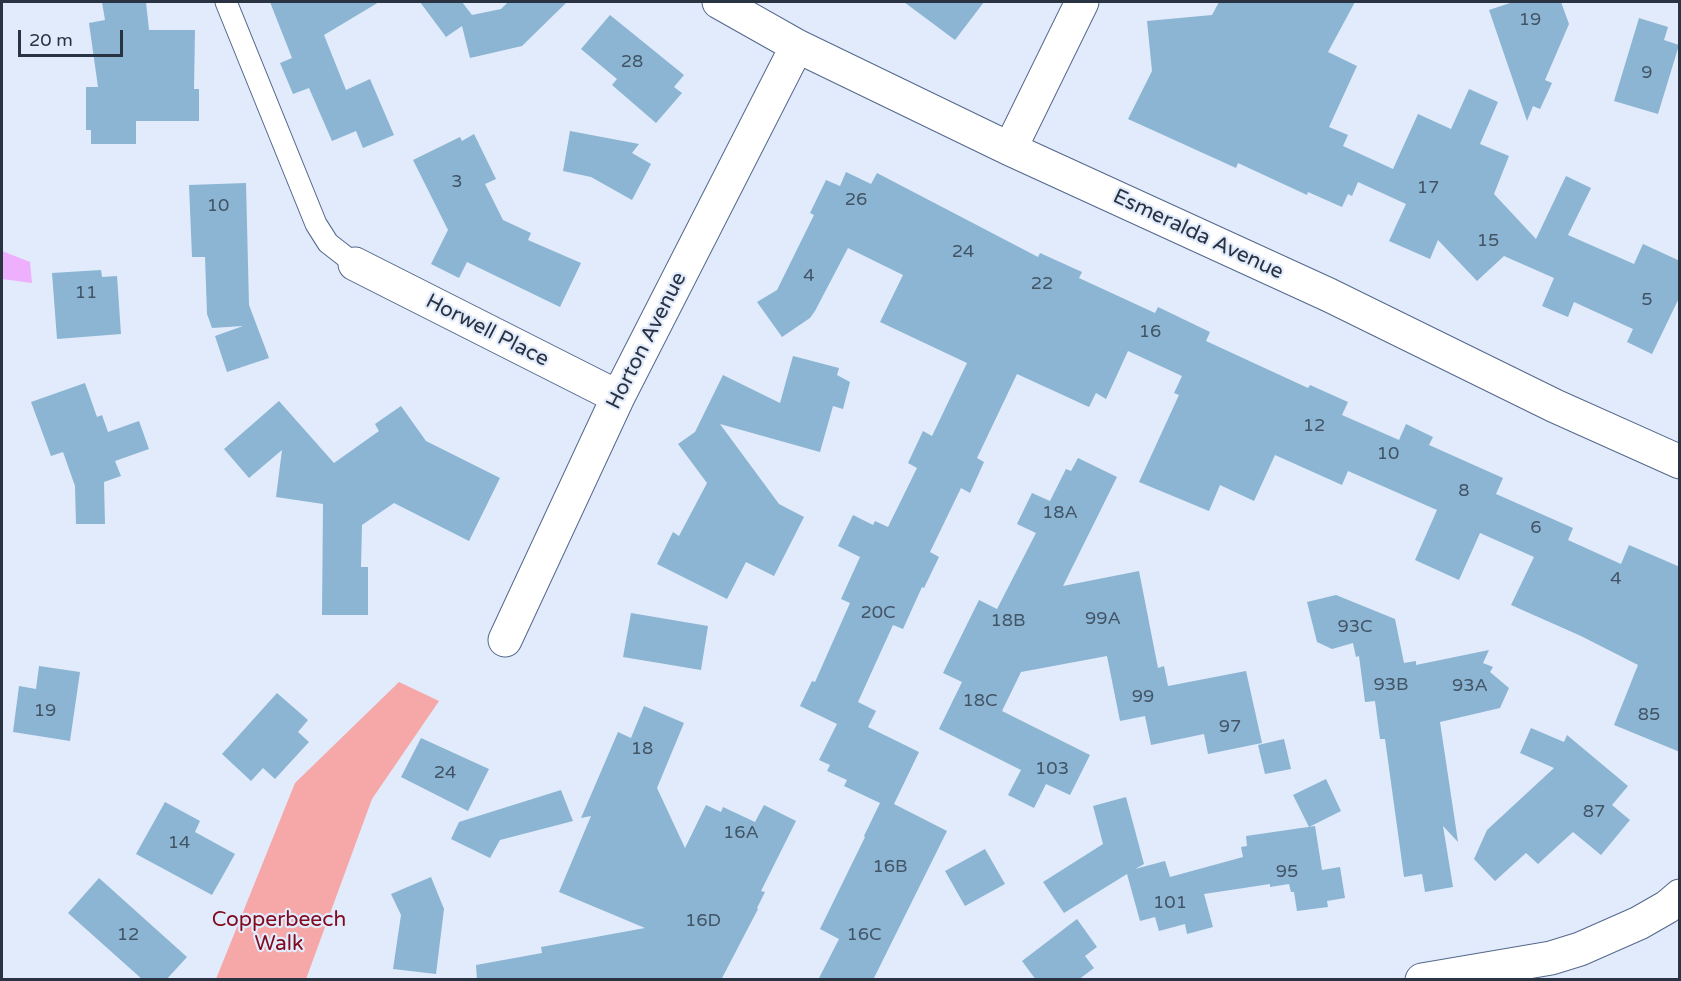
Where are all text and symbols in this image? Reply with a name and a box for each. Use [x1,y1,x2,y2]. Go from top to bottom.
house number: 19 [1519,9,1541,31]
scale bar [21,18,126,56]
text: 20 m [29,29,73,51]
house number: 28 [621,51,643,73]
house number: 9 [1641,62,1653,84]
house number: 3 [451,171,463,193]
house number: 17 [1417,177,1439,199]
street label: Esmeralda Avenue [1109,184,1287,286]
house number: 26 [845,189,867,211]
house number: 10 [207,195,229,217]
house number: 15 [1477,230,1499,252]
house number: 24 [952,241,974,263]
house number: 4 [803,265,815,287]
street label: Horton Avenue [602,268,692,414]
house number: 22 [1031,273,1053,295]
house number: 11 [75,282,97,304]
street label: Horwell Place [421,289,553,373]
house number: 5 [1641,289,1653,311]
house number: 16 [1139,321,1161,343]
house number: 12 [1303,415,1325,437]
house number: 10 [1377,443,1399,465]
house number: 8 [1458,480,1470,502]
house number: 18A [1042,502,1078,524]
house number: 6 [1530,517,1542,539]
house number: 4 [1610,568,1622,590]
house number: 20C [860,602,896,624]
house number: 99A [1085,608,1121,630]
house number: 18B [990,610,1026,632]
house number: 93C [1337,616,1373,638]
house number: 93B [1373,674,1409,696]
house number: 93A [1452,675,1488,697]
house number: 99 [1132,686,1154,708]
house number: 18C [962,690,998,712]
house number: 19 [34,700,56,722]
house number: 85 [1638,704,1660,726]
house number: 97 [1219,716,1241,738]
house number: 18 [631,738,653,760]
house number: 103 [1035,758,1069,780]
house number: 24 [434,762,456,784]
house number: 87 [1583,801,1605,823]
house number: 16A [723,822,759,844]
house number: 14 [168,832,190,854]
house number: 16B [872,856,908,878]
house number: 95 [1276,861,1298,883]
house number: 101 [1153,892,1187,914]
park label: Copperbeech Walk [212,907,346,957]
house number: 16D [685,910,721,932]
house number: 12 [117,924,139,946]
house number: 16C [846,924,882,946]

